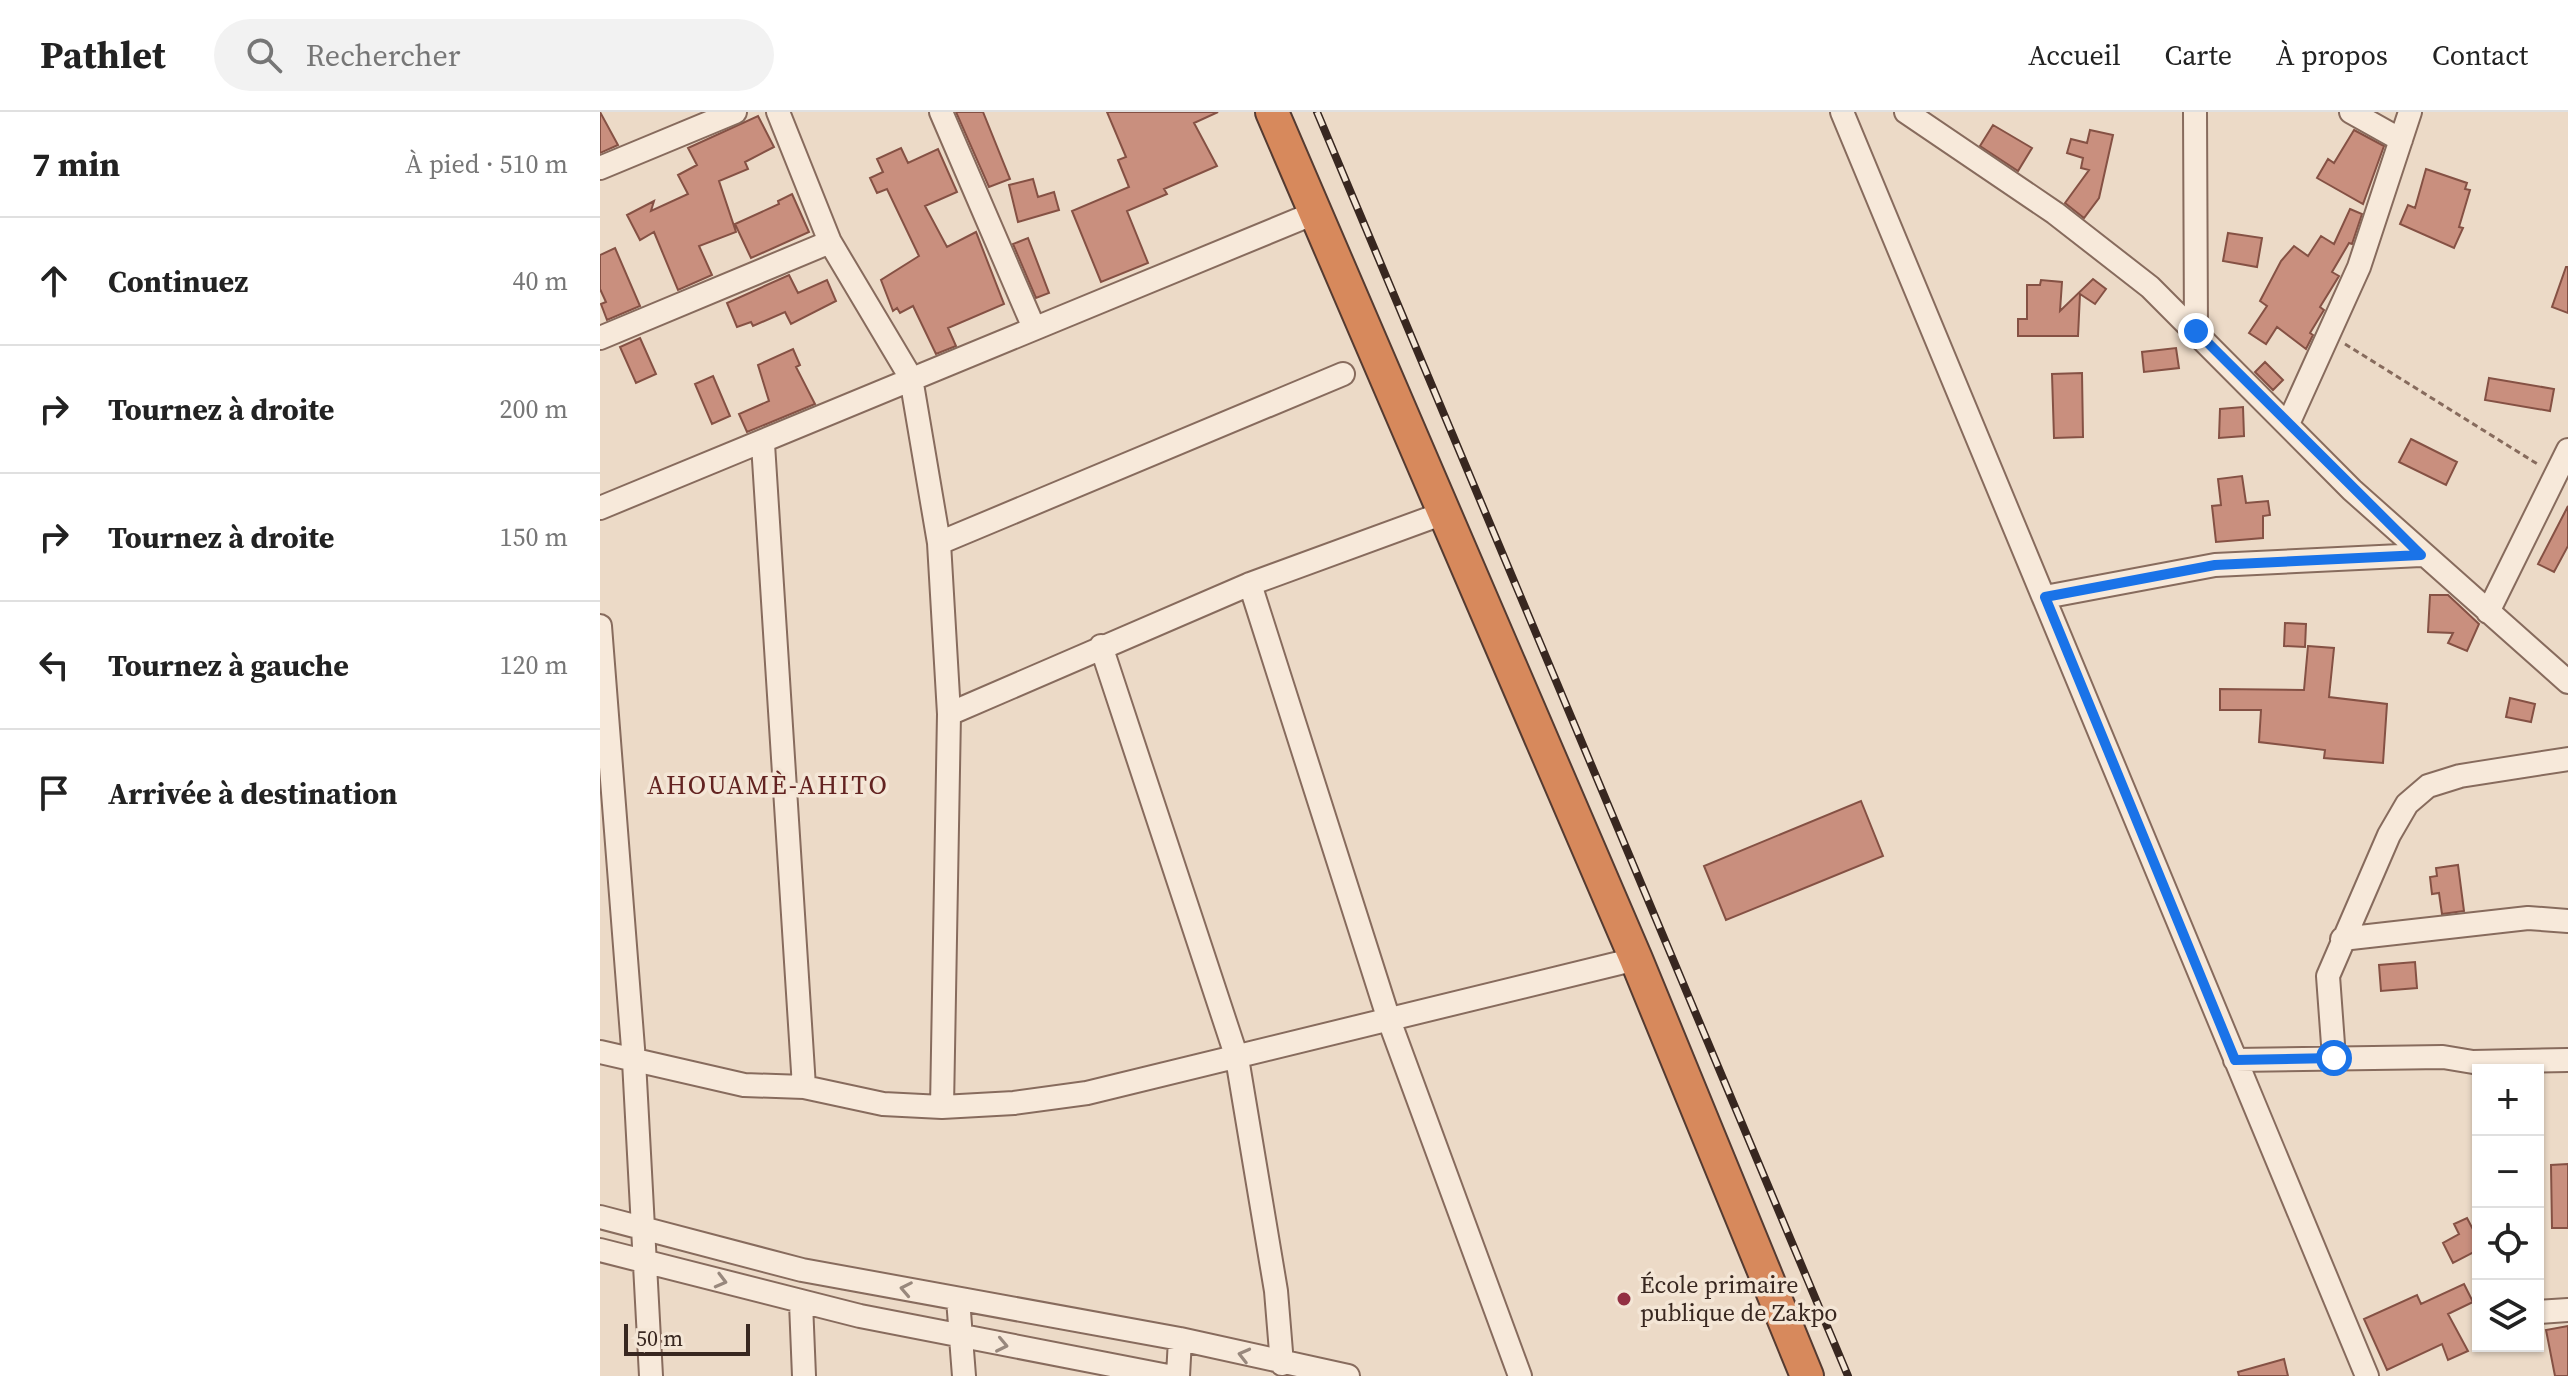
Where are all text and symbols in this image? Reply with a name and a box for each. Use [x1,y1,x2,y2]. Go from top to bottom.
search box [214,19,774,91]
text: Pathlet [40,29,166,81]
icon: search [242,33,286,77]
text: Rechercher [306,35,461,76]
text: Accueil [2028,36,2121,74]
text: Carte [2165,36,2232,74]
text: À propos [2276,36,2388,74]
text: Contact [2432,36,2528,74]
text: 7 min [32,141,120,187]
text: À pied · 510 m [405,146,568,182]
icon: ahead [32,259,76,303]
text: Continuez [108,261,248,302]
text: 40 m [513,263,568,299]
route end [2178,313,2214,349]
icon: right [32,387,76,431]
text: Tournez à droite [108,389,334,430]
text: 200 m [500,391,568,427]
icon: right [32,515,76,559]
text: Tournez à droite [108,517,334,558]
text: 150 m [500,519,568,555]
icon: left [32,643,76,687]
text: Tournez à gauche [108,645,349,686]
text: 120 m [500,647,568,683]
district label: AHOUAMÈ-AHITO [647,767,889,803]
icon: arrive [32,771,76,815]
text: Arrivée à destination [108,773,398,814]
route start [2316,1040,2352,1076]
map controls [2472,1064,2544,1352]
button: + [2472,1064,2544,1136]
button: − [2472,1136,2544,1208]
button: locate [2472,1208,2544,1280]
place label: École primaire publique de Zakpo [1640,1268,1838,1329]
one-way arrow [713,1271,727,1288]
button: layers [2472,1280,2544,1352]
one-way arrow [899,1282,913,1299]
marker: École primaire publique de Zakpo [1615,1290,1633,1308]
scale bar [624,1320,750,1356]
text: 50 m [636,1323,683,1353]
one-way arrow [995,1335,1008,1352]
one-way arrow [1237,1347,1251,1364]

